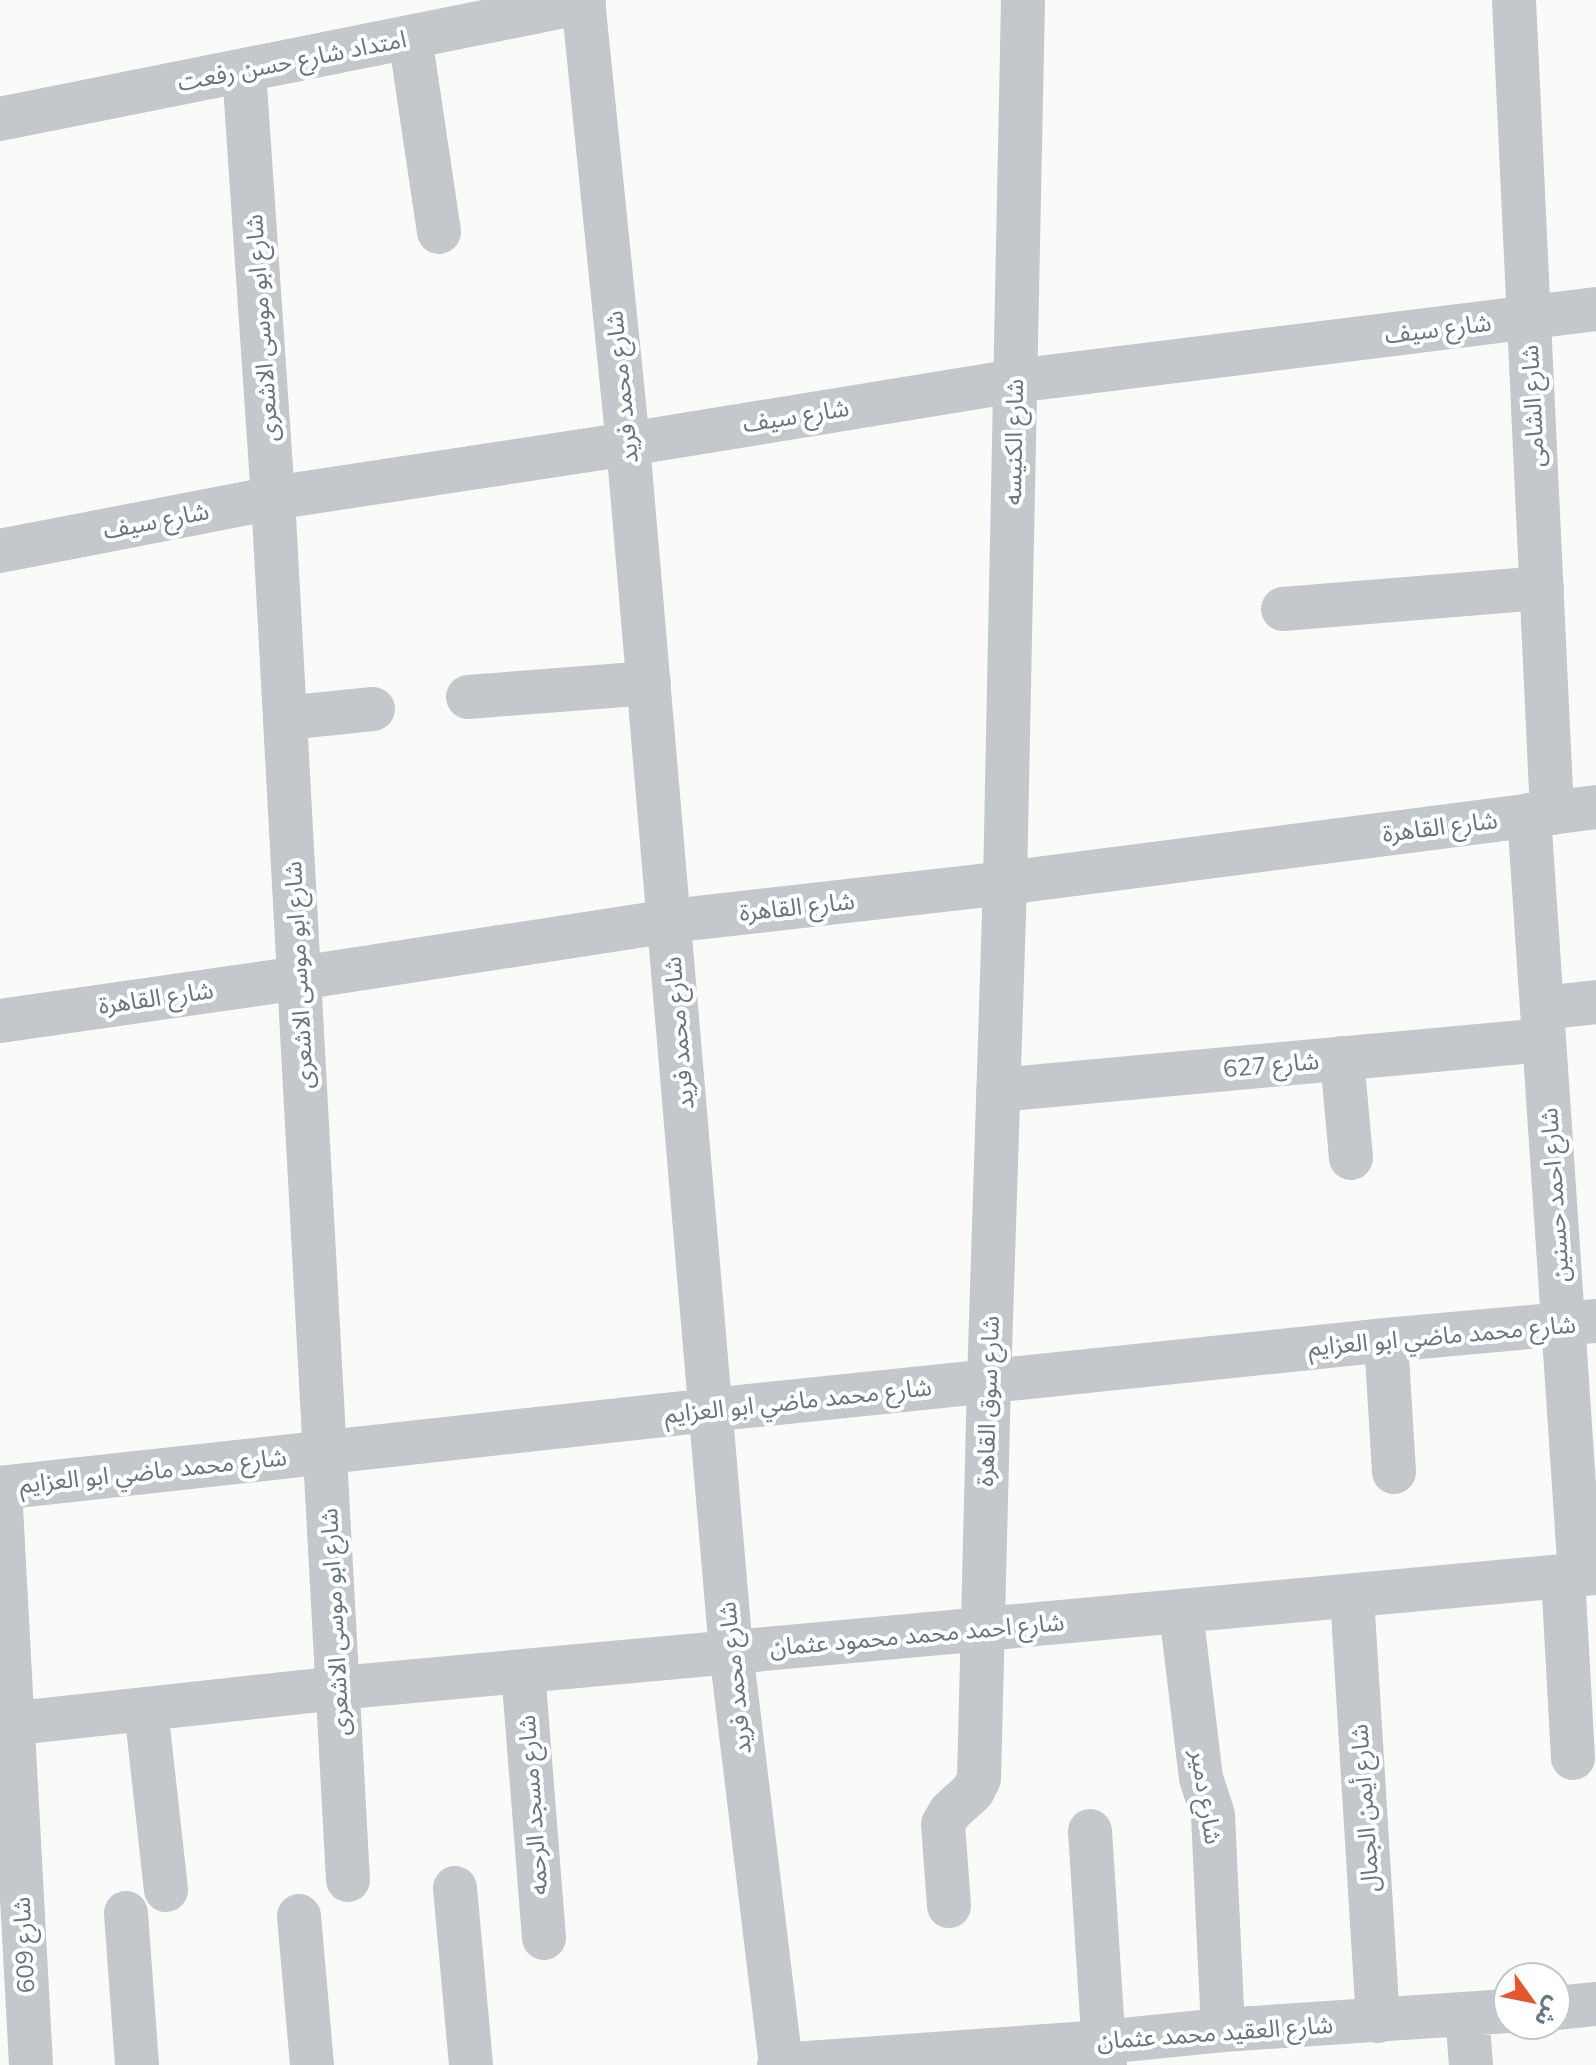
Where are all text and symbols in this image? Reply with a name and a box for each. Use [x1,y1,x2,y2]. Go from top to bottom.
street label: امتداد شارع حسن رفعت [175,23,409,100]
street label: شارع ابو موسى الاشعرى [238,213,287,443]
street label: شارع سيف [1383,307,1493,352]
street label: شارع محمد فريد [598,309,647,465]
street label: شارع الشامى [1514,344,1553,468]
street label: شارع الكنيسه [997,379,1032,506]
street label: شارع سيف [741,392,852,441]
street label: شارع سيف [100,495,212,548]
street label: شارع القاهرة [1381,804,1500,851]
street label: شارع ابو موسى الاشعرى [277,860,322,1090]
street label: شارع القاهرة [738,885,856,930]
street label: شارع محمد فريد [656,955,703,1111]
street label: شارع القاهرة [96,974,216,1023]
street label: شارع 627 [1222,1045,1320,1086]
street label: شارع احمد حسنين [1533,1107,1578,1283]
street label: شارع محمد ماضي ابو العزايم [1307,1308,1577,1366]
street label: شارع سوق القاهرة [969,1315,1008,1487]
street label: شارع محمد ماضي ابو العزايم [663,1371,933,1434]
street label: شارع محمد ماضي ابو العزايم [18,1441,288,1504]
street label: شارع ابو موسى الاشعرى [313,1507,358,1737]
street label: شارع محمد فريد [711,1600,760,1756]
street label: شارع احمد محمد محمود عثمان [768,1606,1066,1665]
street label: شارع مسجد الرحمه [511,1714,556,1896]
street label: شارع أيمن الجمال [1343,1723,1388,1893]
street label: شارع دمير [1182,1746,1229,1847]
street label: شارع 609 [6,1896,43,1994]
north arrow [1492,1961,1572,2041]
text: ش [1529,1992,1569,2032]
street label: شارع العقيد محمد عثمان [1096,2009,1334,2058]

